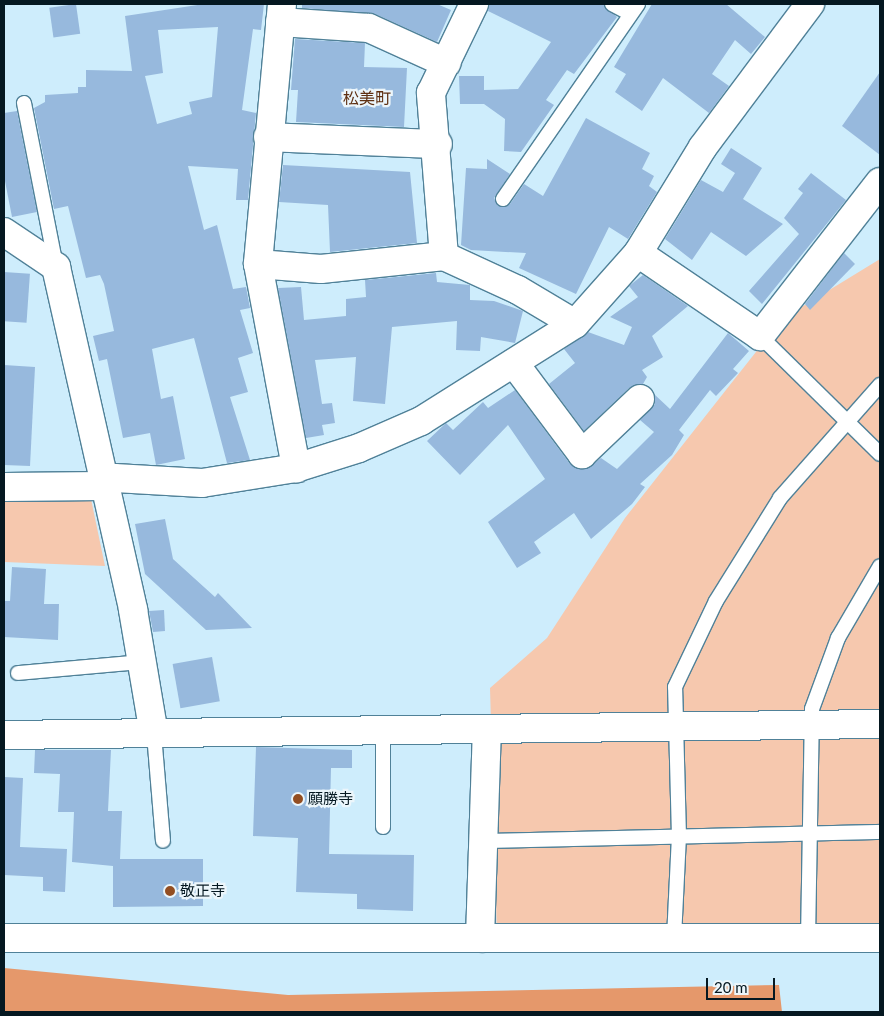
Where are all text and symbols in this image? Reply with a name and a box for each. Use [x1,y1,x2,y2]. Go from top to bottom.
district label: 松美町 [343,88,391,108]
place label: 願勝寺 [308,790,353,808]
marker: 願勝寺 [292,793,304,805]
place label: 敬正寺 [180,882,225,900]
marker: 敬正寺 [164,885,176,897]
scale bar [709,968,778,1000]
text: 20 m [714,978,748,996]

